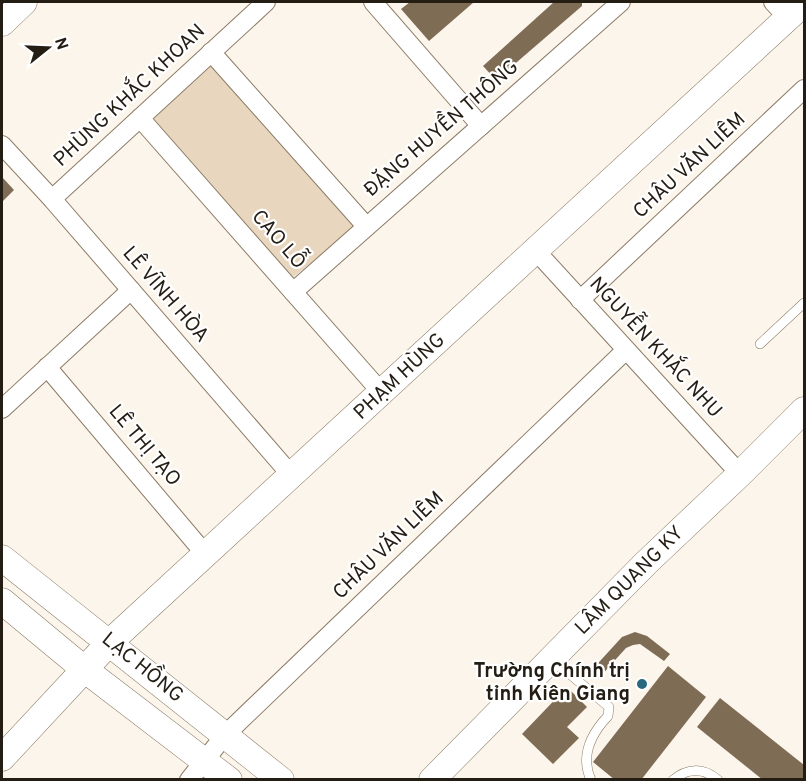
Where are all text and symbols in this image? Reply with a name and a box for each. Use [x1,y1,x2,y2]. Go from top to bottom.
north arrow [18,18,78,78]
street label: PHÙNG KHẮC KHOAN [49,20,211,172]
street label: ĐẶNG HUYỀN THÔNG [356,51,525,203]
street label: CHÂU VĂN LIÊM [627,106,752,225]
street label: CAO LỖ [245,201,315,275]
street label: LÊ VĨNH HÒA [116,240,215,349]
street label: NGUYỄN KHẮC NHU [583,268,732,424]
street label: PHẠM HÙNG [347,327,451,426]
street label: LÊ THỊ TẠO [102,398,187,492]
street label: CHÂU VĂN LIÊM [327,485,450,606]
street label: LÂM QUANG KY [569,519,690,641]
street label: LẠC HỒNG [96,623,192,709]
place label: Trường Chính trị tỉnh Kiên Giang [473,659,630,708]
marker: Trường Chính trị tỉnh Kiên Giang [635,677,649,691]

